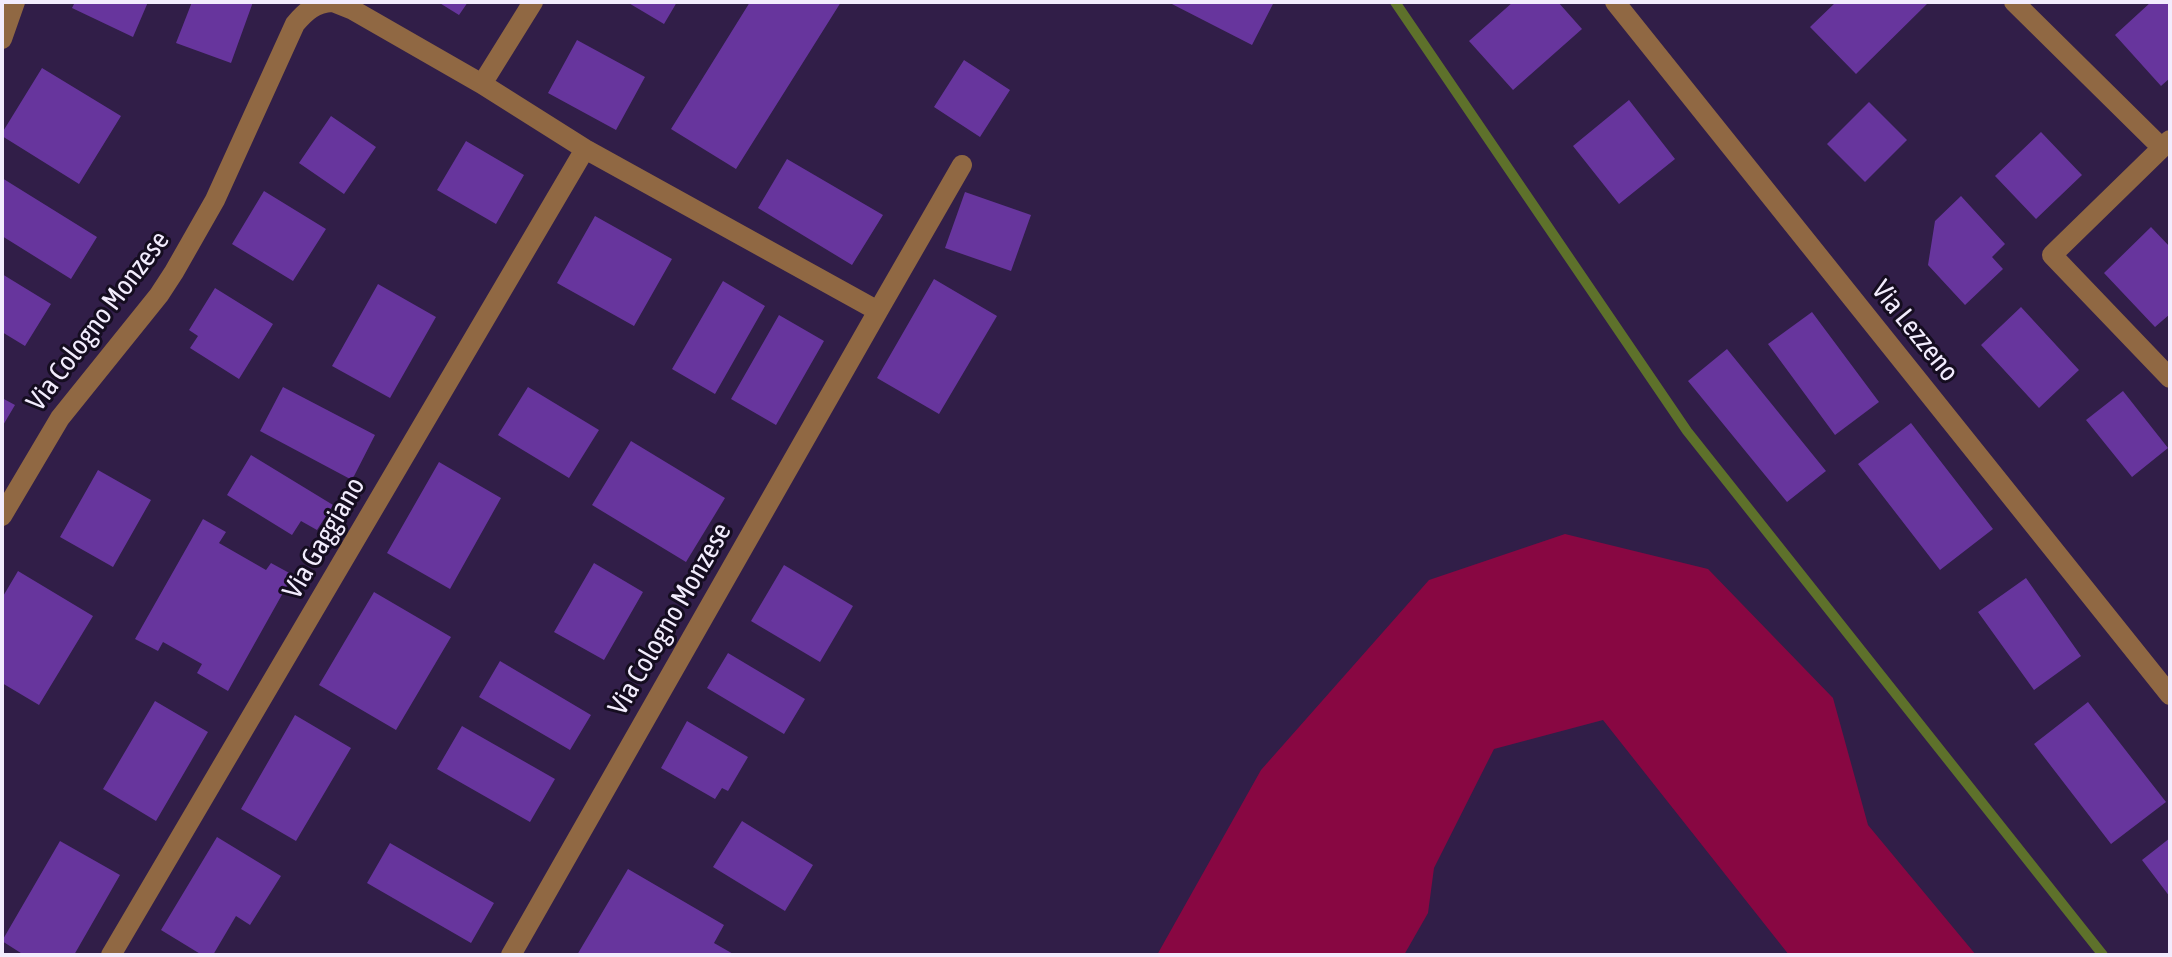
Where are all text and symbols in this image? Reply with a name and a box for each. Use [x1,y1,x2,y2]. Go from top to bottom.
street label: Via Cologno Monzese [19,225,177,417]
street label: Via Lezzeno [1864,274,1966,388]
street label: Via Gaggiano [276,471,372,605]
street label: Via Cologno Monzese [601,517,739,721]

